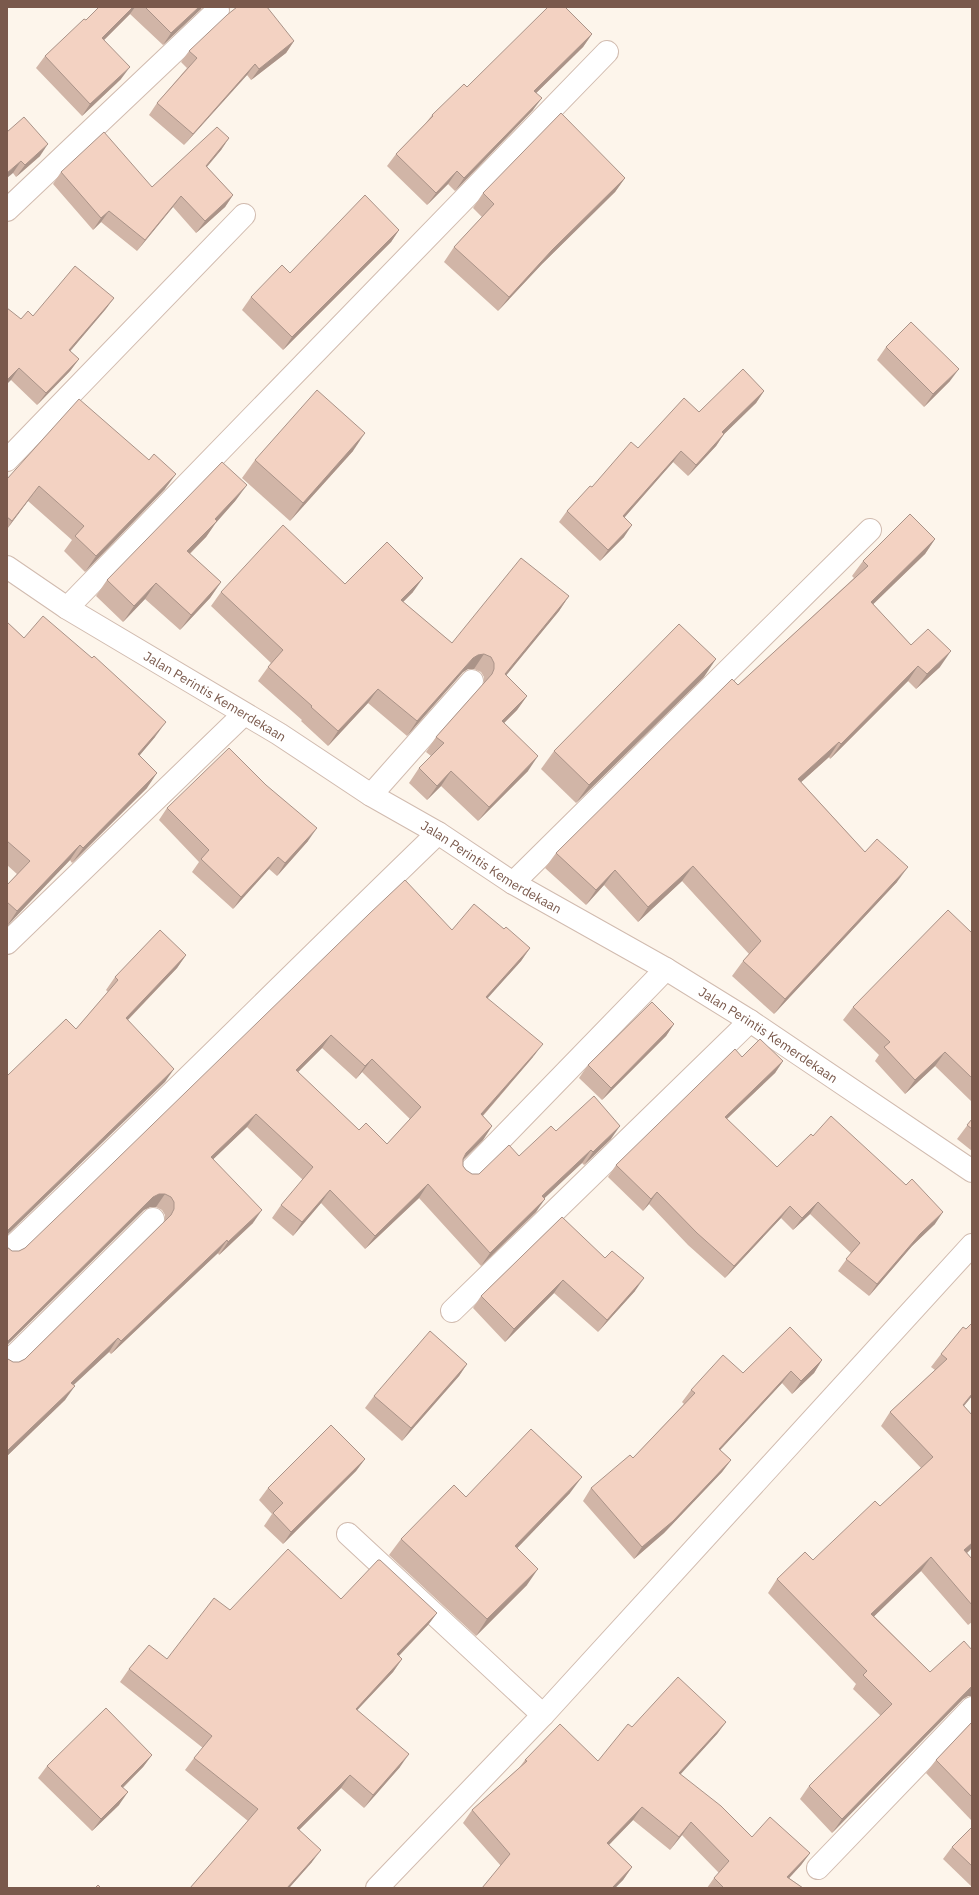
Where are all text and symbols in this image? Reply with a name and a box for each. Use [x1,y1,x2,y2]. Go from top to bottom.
street label: Jalan Perintis Kemerdekaan [141,647,290,745]
street label: Jalan Perintis Kemerdekaan [418,817,565,917]
street label: Jalan Perintis Kemerdekaan [696,983,841,1086]

